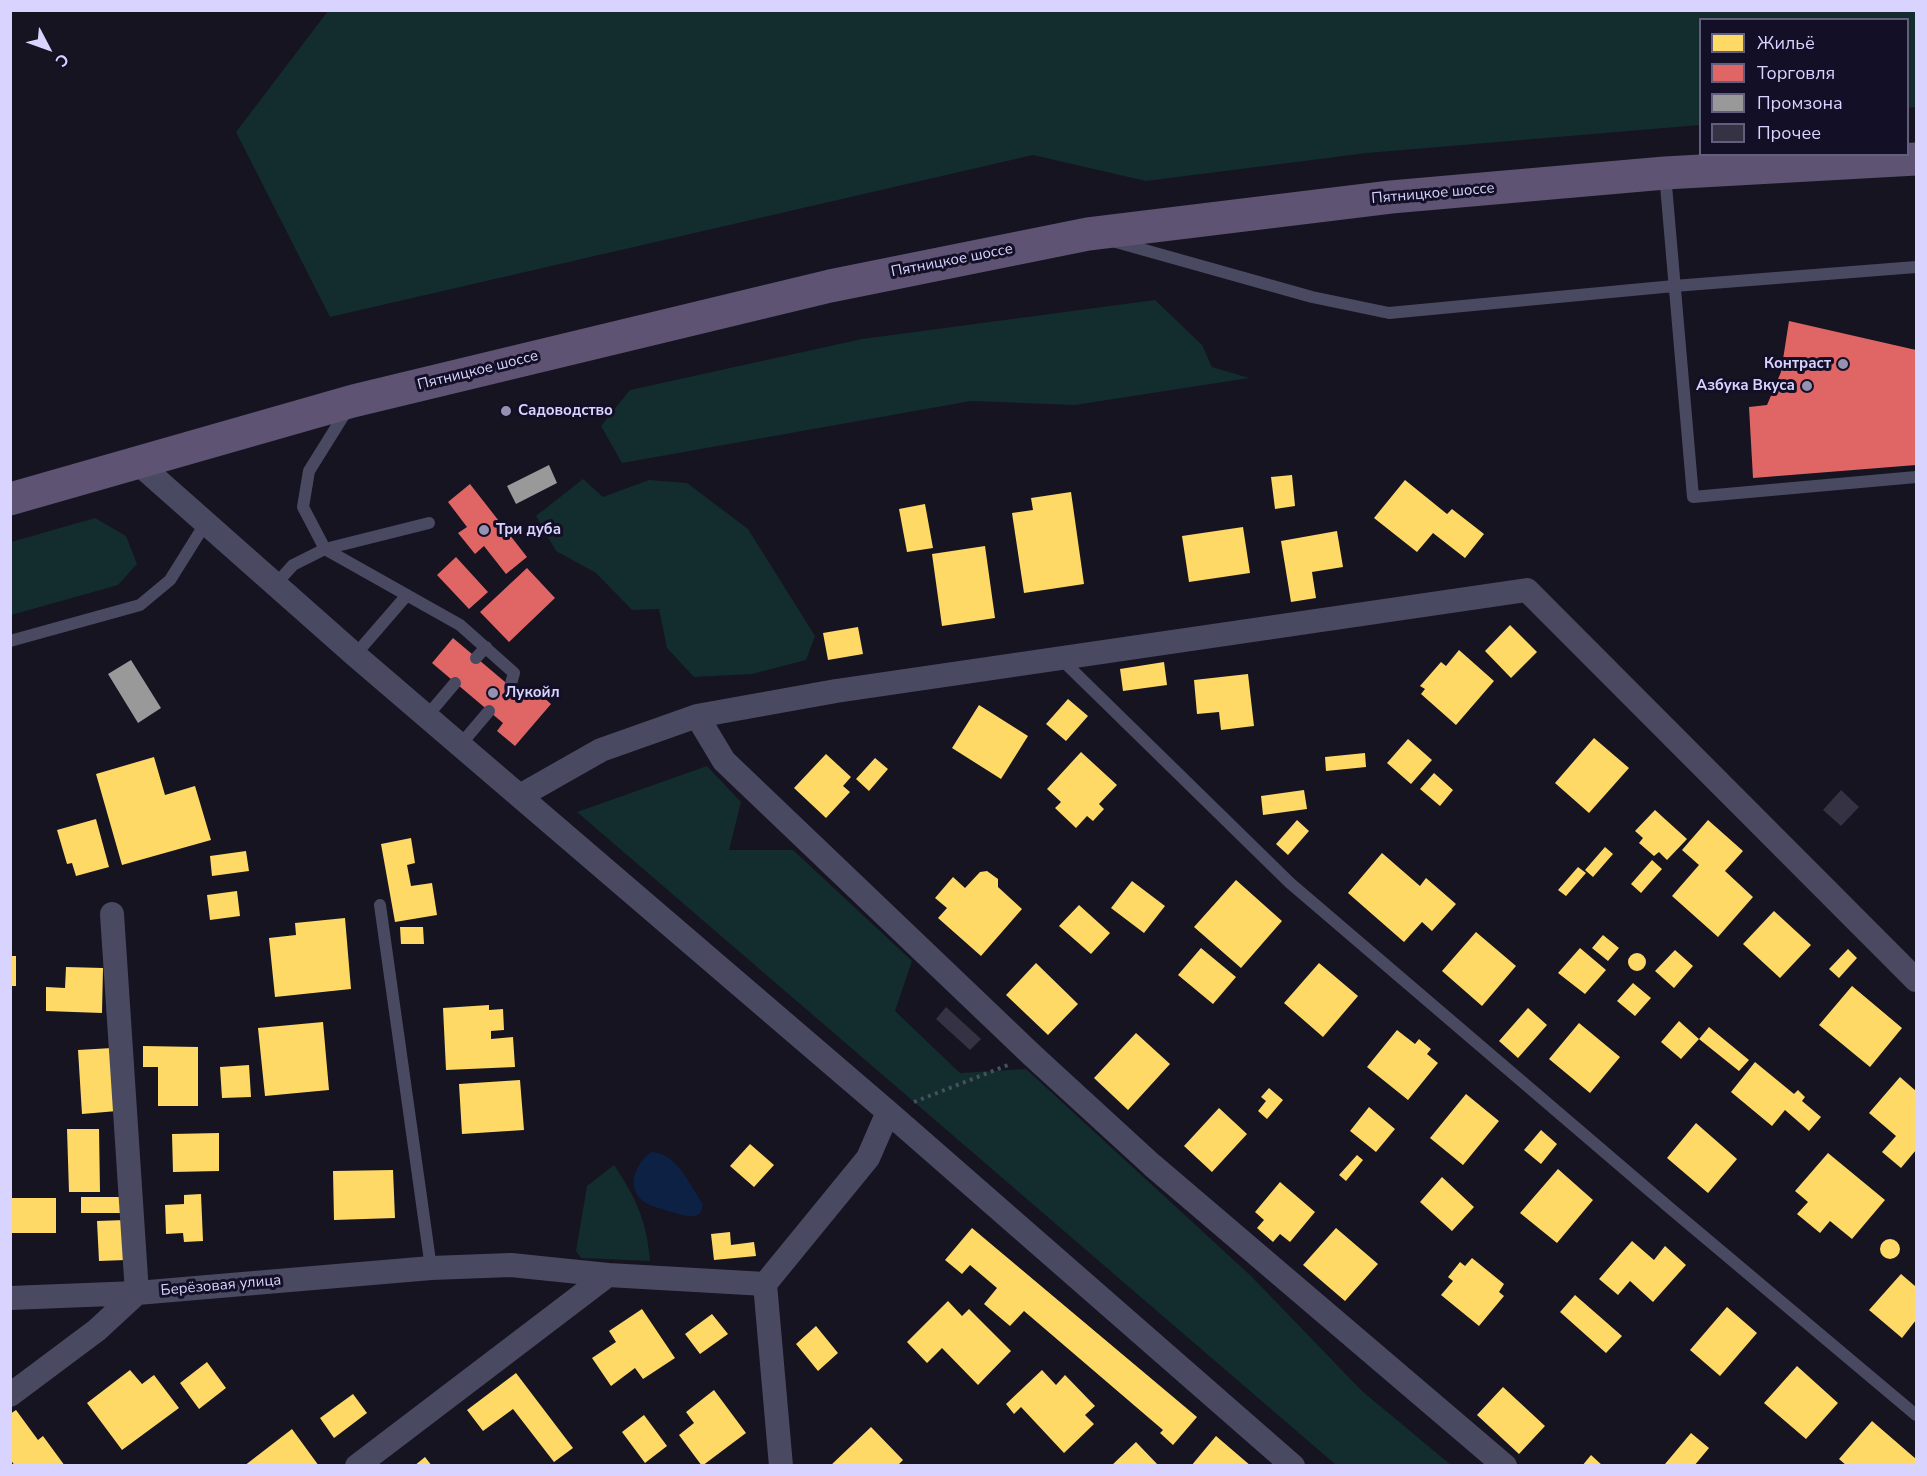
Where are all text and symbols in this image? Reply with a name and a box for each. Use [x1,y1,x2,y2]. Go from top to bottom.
north arrow [18,18,78,78]
legend [1699,18,1909,156]
text: Жильё [1757,31,1815,55]
text: С [50,48,73,71]
text: Торговля [1757,61,1835,85]
text: Промзона [1757,91,1843,115]
text: Прочее [1757,121,1821,145]
street label: Пятницкое шоссе [1371,180,1495,208]
street label: Пятницкое шоссе [890,240,1014,282]
street label: Пятницкое шоссе [416,347,540,395]
place label: Контраст [1764,355,1831,373]
marker: Контраст [1836,357,1850,371]
place label: Азбука Вкуса [1696,377,1795,395]
marker: Азбука Вкуса [1800,379,1814,393]
place label: Садоводство [518,402,613,420]
marker: Садоводство [499,404,513,418]
place label: Три дуба [496,521,561,539]
marker: Три дуба [477,523,491,537]
place label: Лукойл [505,684,560,702]
marker: Лукойл [486,686,500,700]
street label: Берёзовая улица [160,1272,282,1300]

